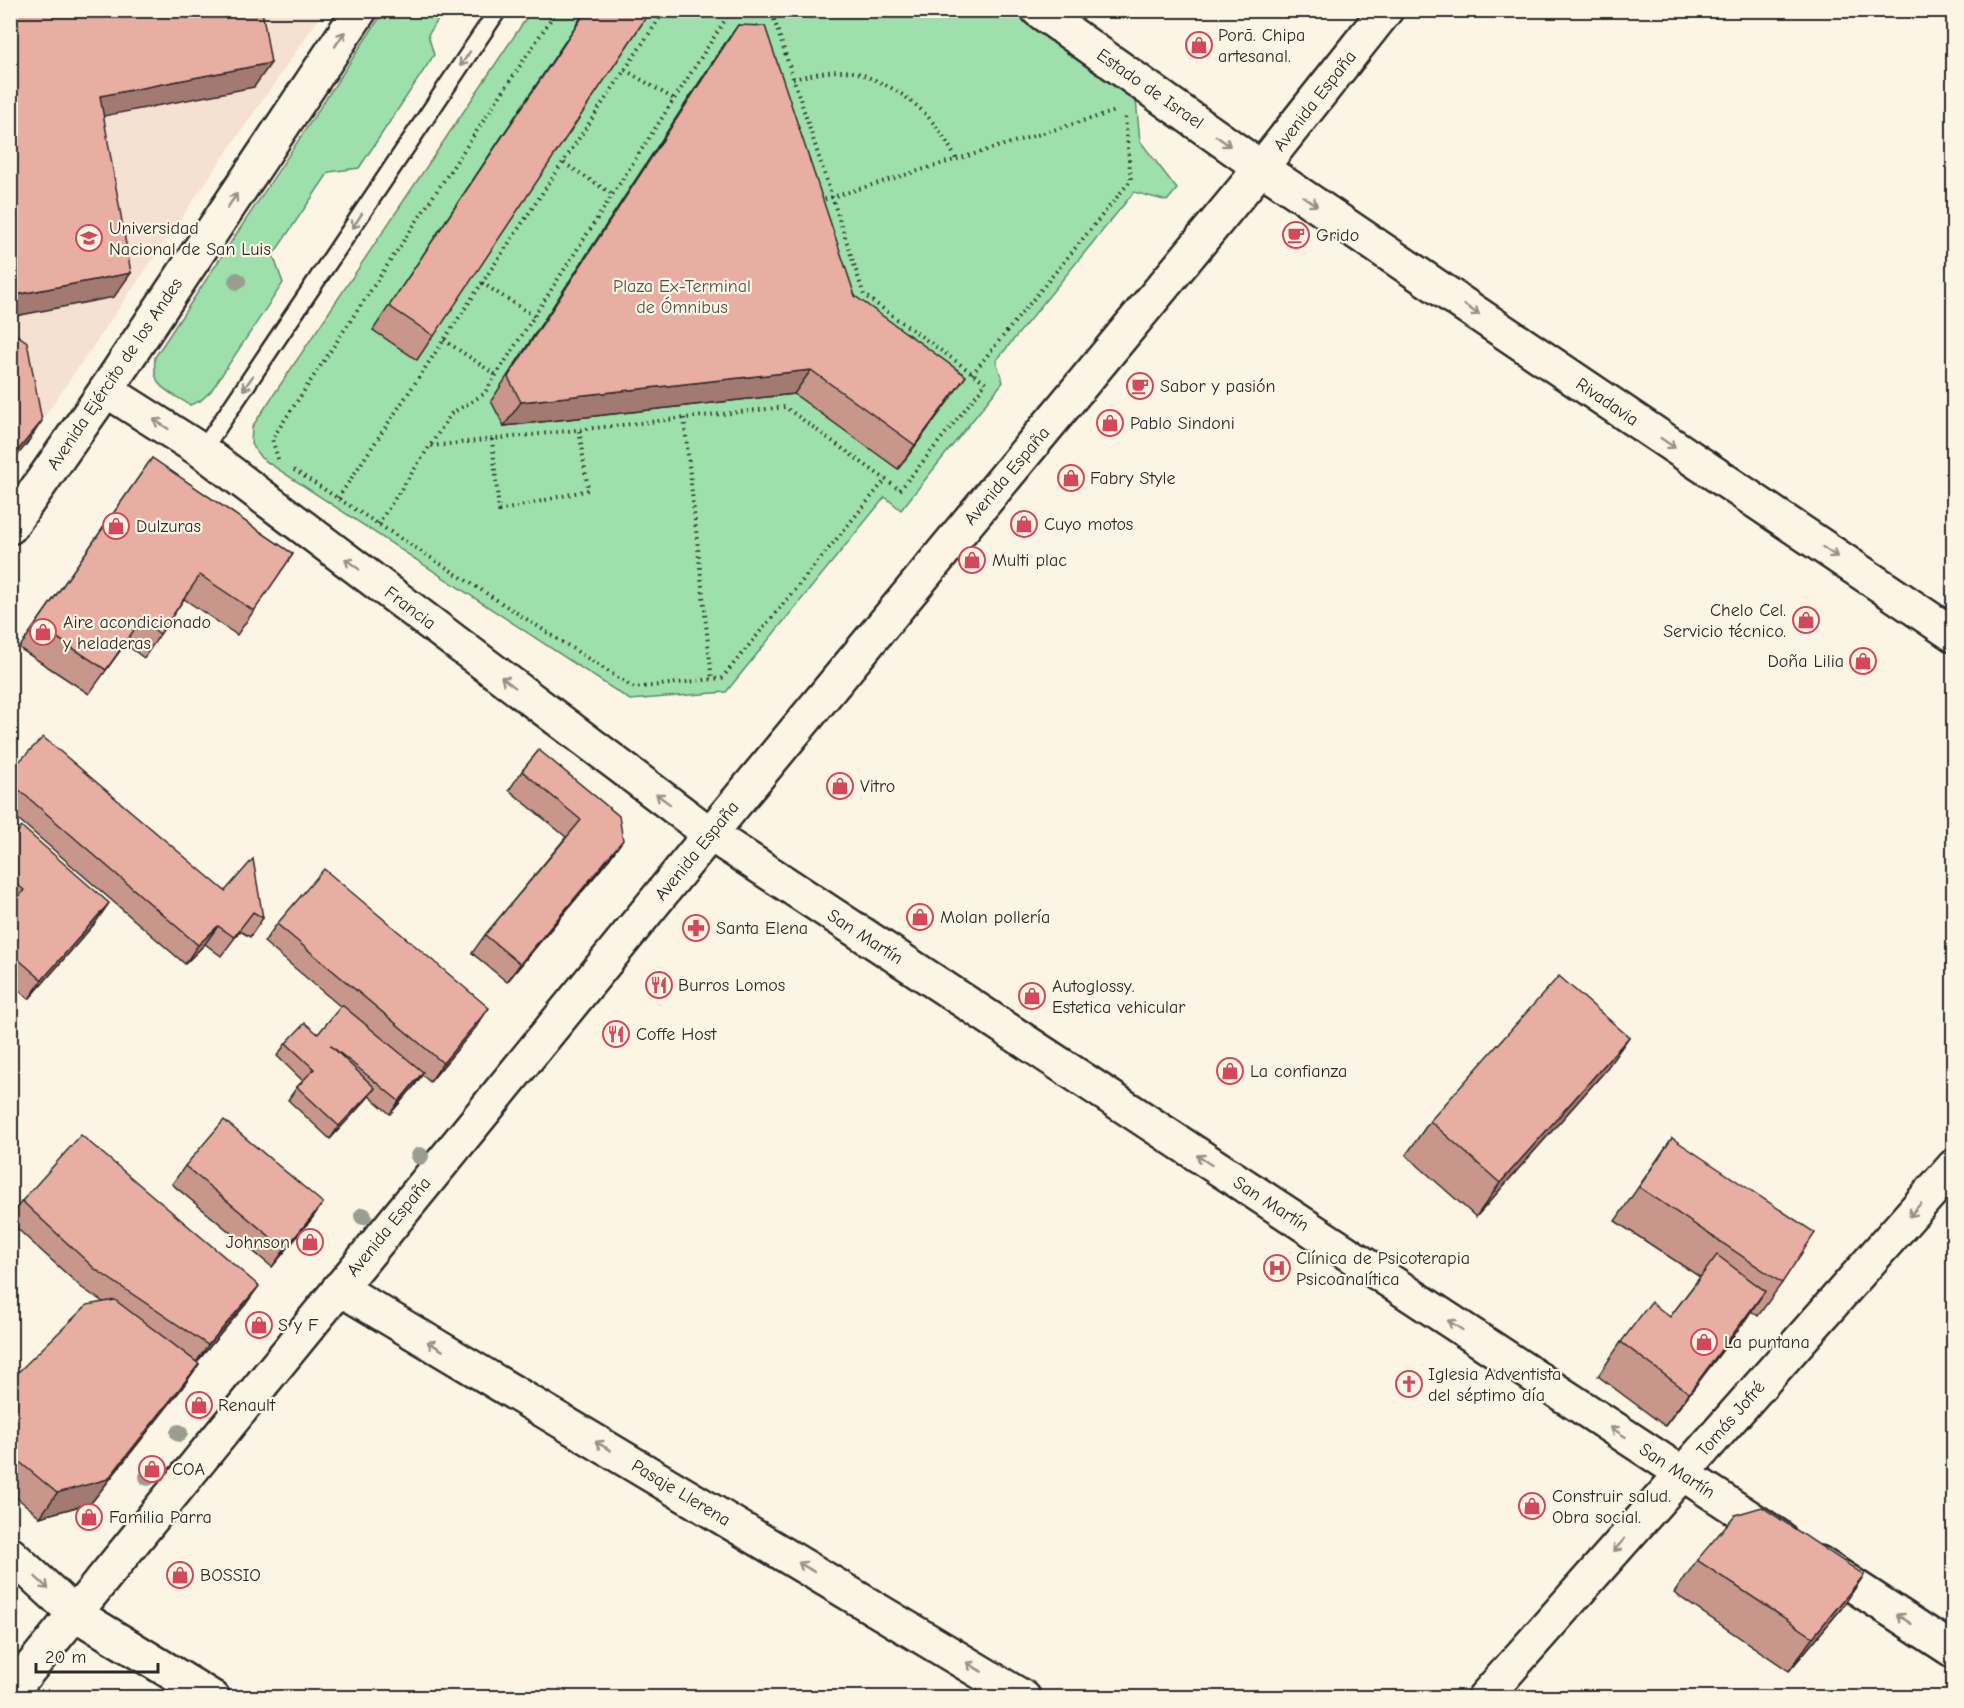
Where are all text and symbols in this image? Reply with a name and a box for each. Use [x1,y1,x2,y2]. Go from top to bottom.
place label: Porā. Chipa artesanal. [1218,25,1305,67]
shop icon: Porā. Chipa artesanal. [1184,30,1214,60]
one-way arrow [334,31,347,48]
street label: Estado de Israel [1093,44,1207,134]
street label: Avenida España [1269,46,1361,156]
one-way arrow [459,50,471,67]
one-way arrow [1214,135,1230,147]
one-way arrow [226,194,238,210]
one-way arrow [1301,195,1318,207]
one-way arrow [350,212,362,229]
place label: Universidad Nacional de San Luis [109,218,271,260]
cafe icon: Grido [1281,220,1311,250]
school or university icon: Universidad Nacional de San Luis [74,223,104,253]
place label: Grido [1316,225,1359,246]
street label: Avenida Ejército de los Andes [43,274,187,474]
park label: Plaza Ex-Terminal de Ómnibus [613,276,751,318]
one-way arrow [1463,304,1479,316]
cafe icon: Sabor y pasión [1125,371,1155,401]
street label: Rivadavia [1572,373,1642,431]
one-way arrow [242,374,254,390]
place label: Sabor y pasión [1160,376,1276,397]
shop icon: Pablo Sindoni [1095,408,1125,438]
place label: Pablo Sindoni [1130,413,1235,434]
one-way arrow [152,418,169,431]
street label: Avenida España [960,423,1054,529]
one-way arrow [1660,436,1677,449]
shop icon: Fabry Style [1056,463,1086,493]
place label: Fabry Style [1090,468,1176,489]
shop icon: Cuyo motos [1009,509,1039,539]
shop icon: Dulzuras [101,511,131,541]
place label: Cuyo motos [1044,514,1133,535]
place label: Dulzuras [136,516,201,537]
shop icon: Multi plac [957,545,987,575]
one-way arrow [1821,546,1838,558]
place label: Multi plac [992,550,1067,571]
one-way arrow [344,558,360,571]
street label: Francia [380,582,440,634]
place label: Chelo Cel. Servicio técnico. [1663,600,1786,642]
shop icon: Chelo Cel. Servicio técnico. [1791,605,1821,635]
place label: Aire acondicionado y heladeras [62,612,211,654]
shop icon: Aire acondicionado y heladeras [28,617,58,647]
shop icon: Doña Lilia [1848,646,1878,676]
place label: Doña Lilia [1768,651,1844,672]
one-way arrow [500,675,516,688]
shop icon: Vitro [825,771,855,801]
place label: Vitro [860,776,895,797]
one-way arrow [656,793,672,805]
street label: Avenida España [650,797,744,905]
shop icon: Molan pollería [905,902,935,932]
street label: San Martín [823,905,907,969]
place label: Molan pollería [940,907,1050,928]
pharmacy icon: Santa Elena [681,913,711,943]
place label: Santa Elena [716,918,808,939]
restaurant icon: Burros Lomos [644,970,674,1000]
place label: Burros Lomos [678,975,785,996]
place label: Autoglossy. Estetica vehicular [1052,976,1186,1018]
shop icon: Autoglossy. Estetica vehicular [1017,981,1047,1011]
restaurant icon: Coffe Host [601,1019,631,1049]
place label: Coffe Host [636,1024,717,1045]
shop icon: La confianza [1215,1056,1245,1086]
place label: La confianza [1250,1061,1347,1082]
one-way arrow [1197,1154,1213,1166]
street label: San Martín [1229,1172,1313,1236]
street label: Avenida España [342,1173,436,1281]
one-way arrow [1908,1202,1922,1217]
shop icon: Johnson [295,1227,325,1257]
place label: Johnson [226,1232,290,1253]
place label: Clínica de Psicoterapia Psicoanalítica [1296,1248,1470,1290]
hospital icon: Clínica de Psicoterapia Psicoanalítica [1262,1253,1292,1283]
shop icon: S y F [244,1310,274,1340]
place label: S y F [278,1315,319,1336]
one-way arrow [1447,1319,1464,1331]
shop icon: La puntana [1689,1327,1719,1357]
place label: La puntana [1724,1332,1810,1353]
one-way arrow [427,1340,444,1352]
place label: Iglesia Adventista del séptimo día [1428,1364,1561,1406]
church icon: Iglesia Adventista del séptimo día [1394,1369,1424,1399]
street label: Tomás Jofré [1692,1377,1770,1461]
shop icon: Renault [184,1390,214,1420]
place label: Renault [218,1395,276,1416]
one-way arrow [1610,1426,1627,1438]
street label: San Martín [1635,1439,1719,1503]
one-way arrow [595,1440,612,1452]
shop icon: COA [137,1454,167,1484]
street label: Pasaje Llerena [628,1455,734,1531]
place label: COA [172,1459,205,1480]
place label: Construir salud. Obra social. [1552,1486,1671,1528]
shop icon: Construir salud. Obra social. [1517,1491,1547,1521]
shop icon: Familia Parra [74,1502,104,1532]
place label: Familia Parra [109,1507,212,1528]
one-way arrow [1612,1537,1626,1552]
shop icon: BOSSIO [165,1560,195,1590]
one-way arrow [798,1561,815,1573]
place label: BOSSIO [200,1565,261,1586]
one-way arrow [35,1576,50,1590]
one-way arrow [1896,1612,1913,1625]
scale bar [36,1636,158,1674]
text: 20 m [45,1647,86,1668]
one-way arrow [966,1661,983,1673]

